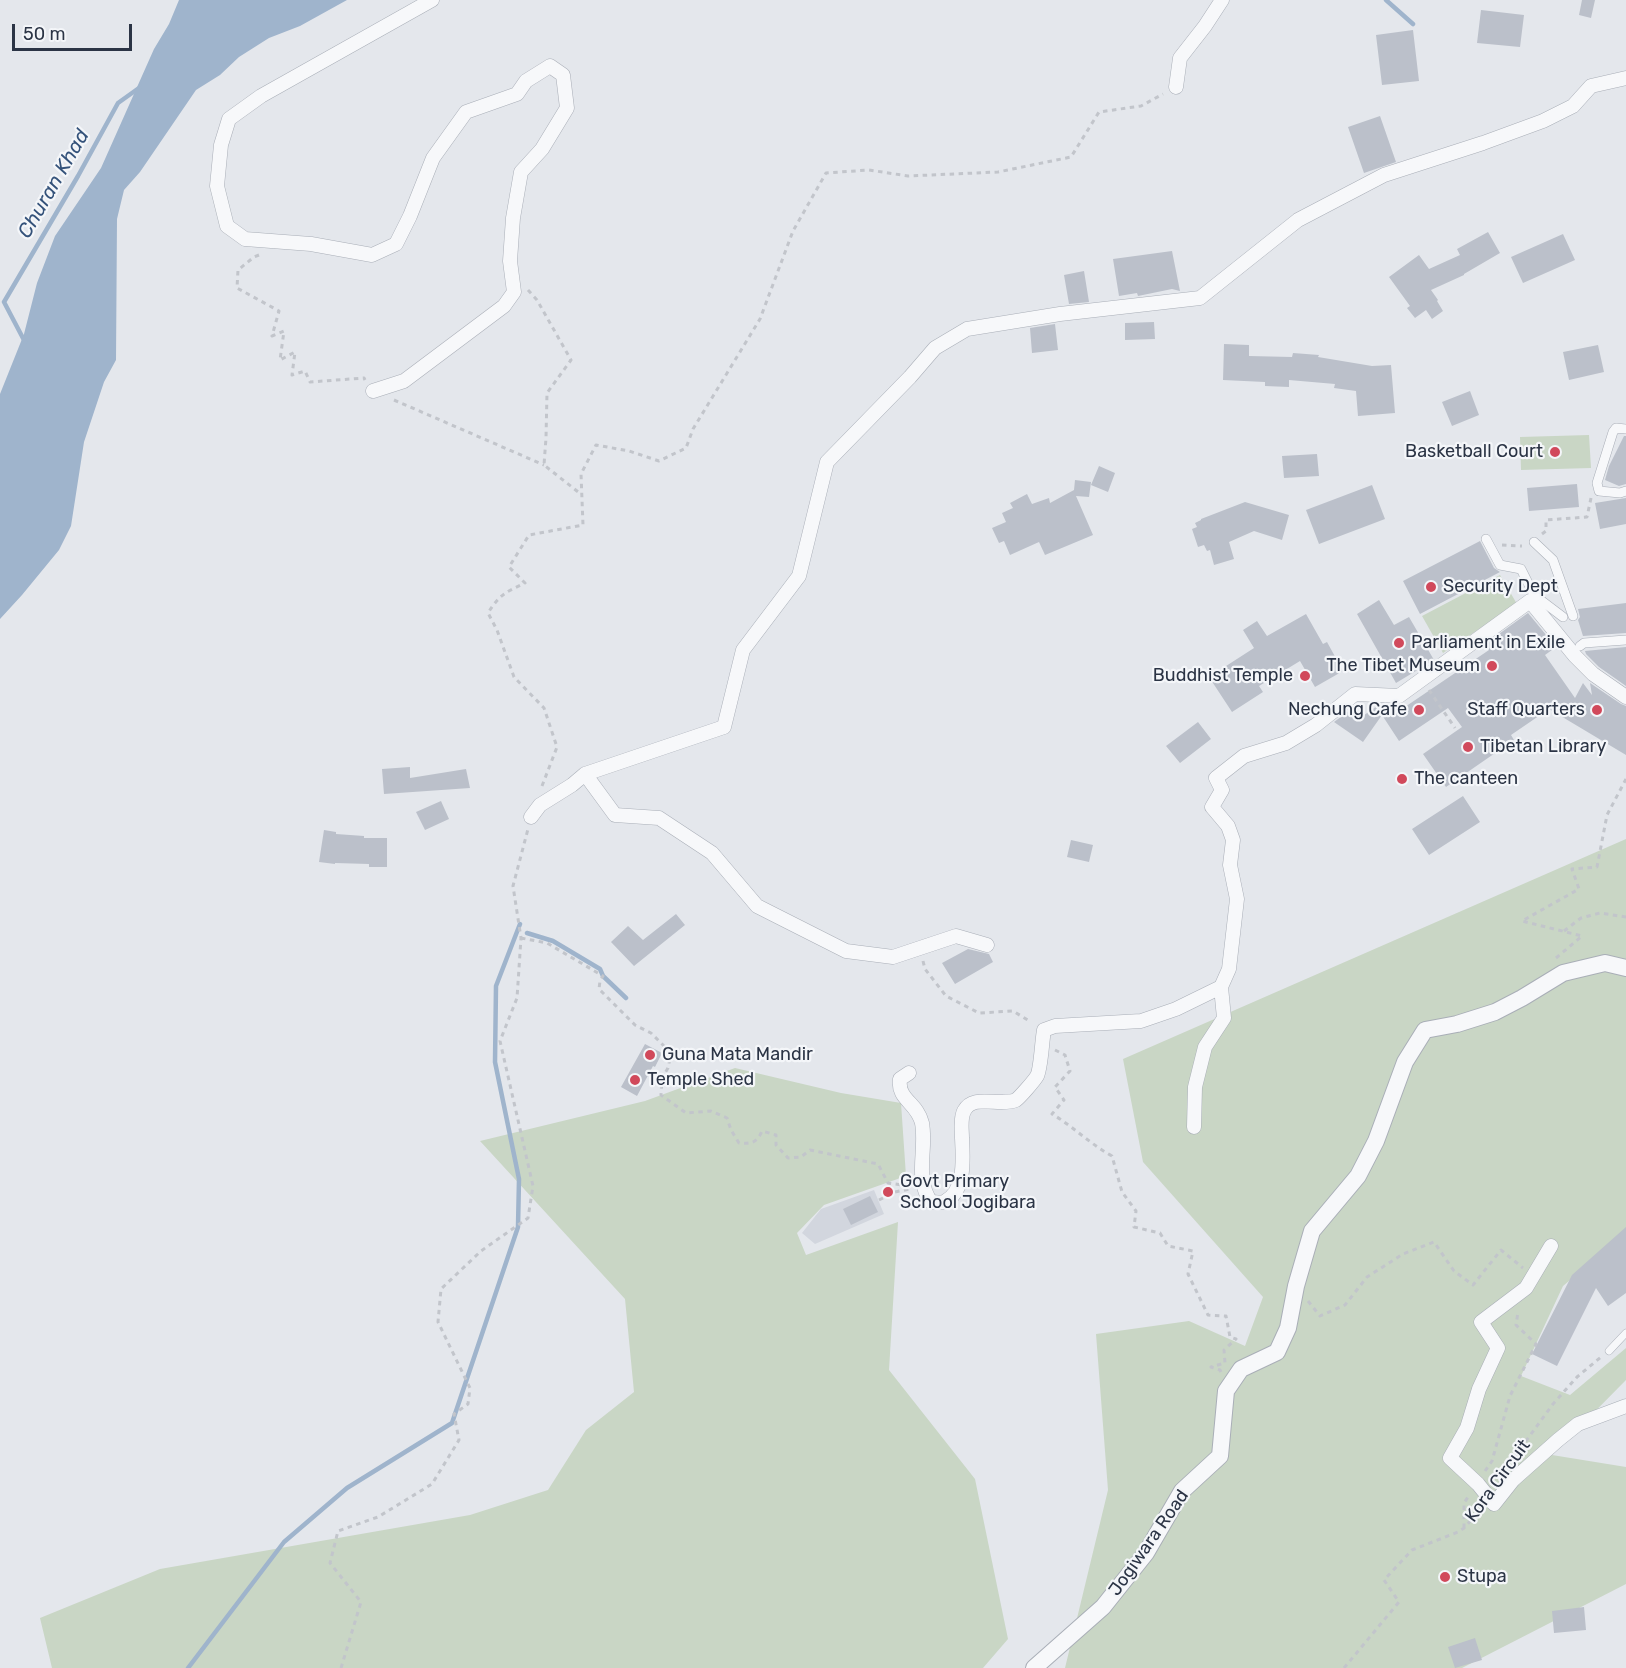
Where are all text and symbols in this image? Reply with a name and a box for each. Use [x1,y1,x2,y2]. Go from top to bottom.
scale bar [15,12,135,50]
text: 50 m [23,23,66,45]
water label: Churan Khad [13,125,95,243]
place label: Basketball Court [1405,441,1543,463]
marker: Basketball Court [1548,445,1562,459]
place label: Security Dept [1443,576,1558,598]
marker: Security Dept [1424,580,1438,594]
place label: Parliament in Exile [1411,632,1565,654]
marker: Parliament in Exile [1392,636,1406,650]
place label: The Tibet Museum [1326,655,1480,677]
marker: The Tibet Museum [1485,659,1499,673]
place label: Buddhist Temple [1153,665,1293,687]
marker: Buddhist Temple [1298,669,1312,683]
place label: Nechung Cafe [1288,699,1407,721]
place label: Staff Quarters [1467,699,1585,721]
marker: Nechung Cafe [1412,703,1426,717]
marker: Staff Quarters [1590,703,1604,717]
place label: Tibetan Library [1480,736,1606,758]
marker: Tibetan Library [1461,740,1475,754]
place label: The canteen [1414,768,1518,790]
marker: The canteen [1395,772,1409,786]
place label: Guna Mata Mandir [662,1044,813,1066]
marker: Guna Mata Mandir [643,1048,657,1062]
place label: Temple Shed [647,1069,754,1091]
marker: Temple Shed [628,1073,642,1087]
place label: Govt Primary School Jogibara [900,1171,1036,1214]
marker: Govt Primary School Jogibara [881,1185,895,1199]
street label: Kora Circuit [1461,1435,1535,1527]
street label: Jogiwara Road [1104,1486,1194,1600]
place label: Stupa [1457,1566,1507,1588]
marker: Stupa [1438,1570,1452,1584]

